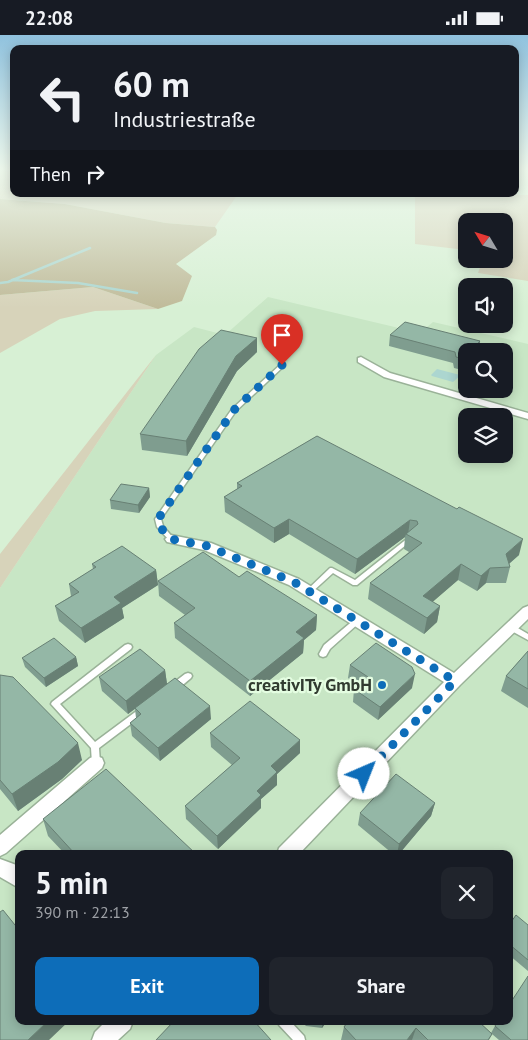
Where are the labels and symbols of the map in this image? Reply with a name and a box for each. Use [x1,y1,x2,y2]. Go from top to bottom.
north arrow [458,213,512,267]
pin [261,314,303,365]
place label: creativITy GmbH [248,673,372,696]
marker: creativITy GmbH [376,679,388,691]
position arrow [337,747,389,799]

